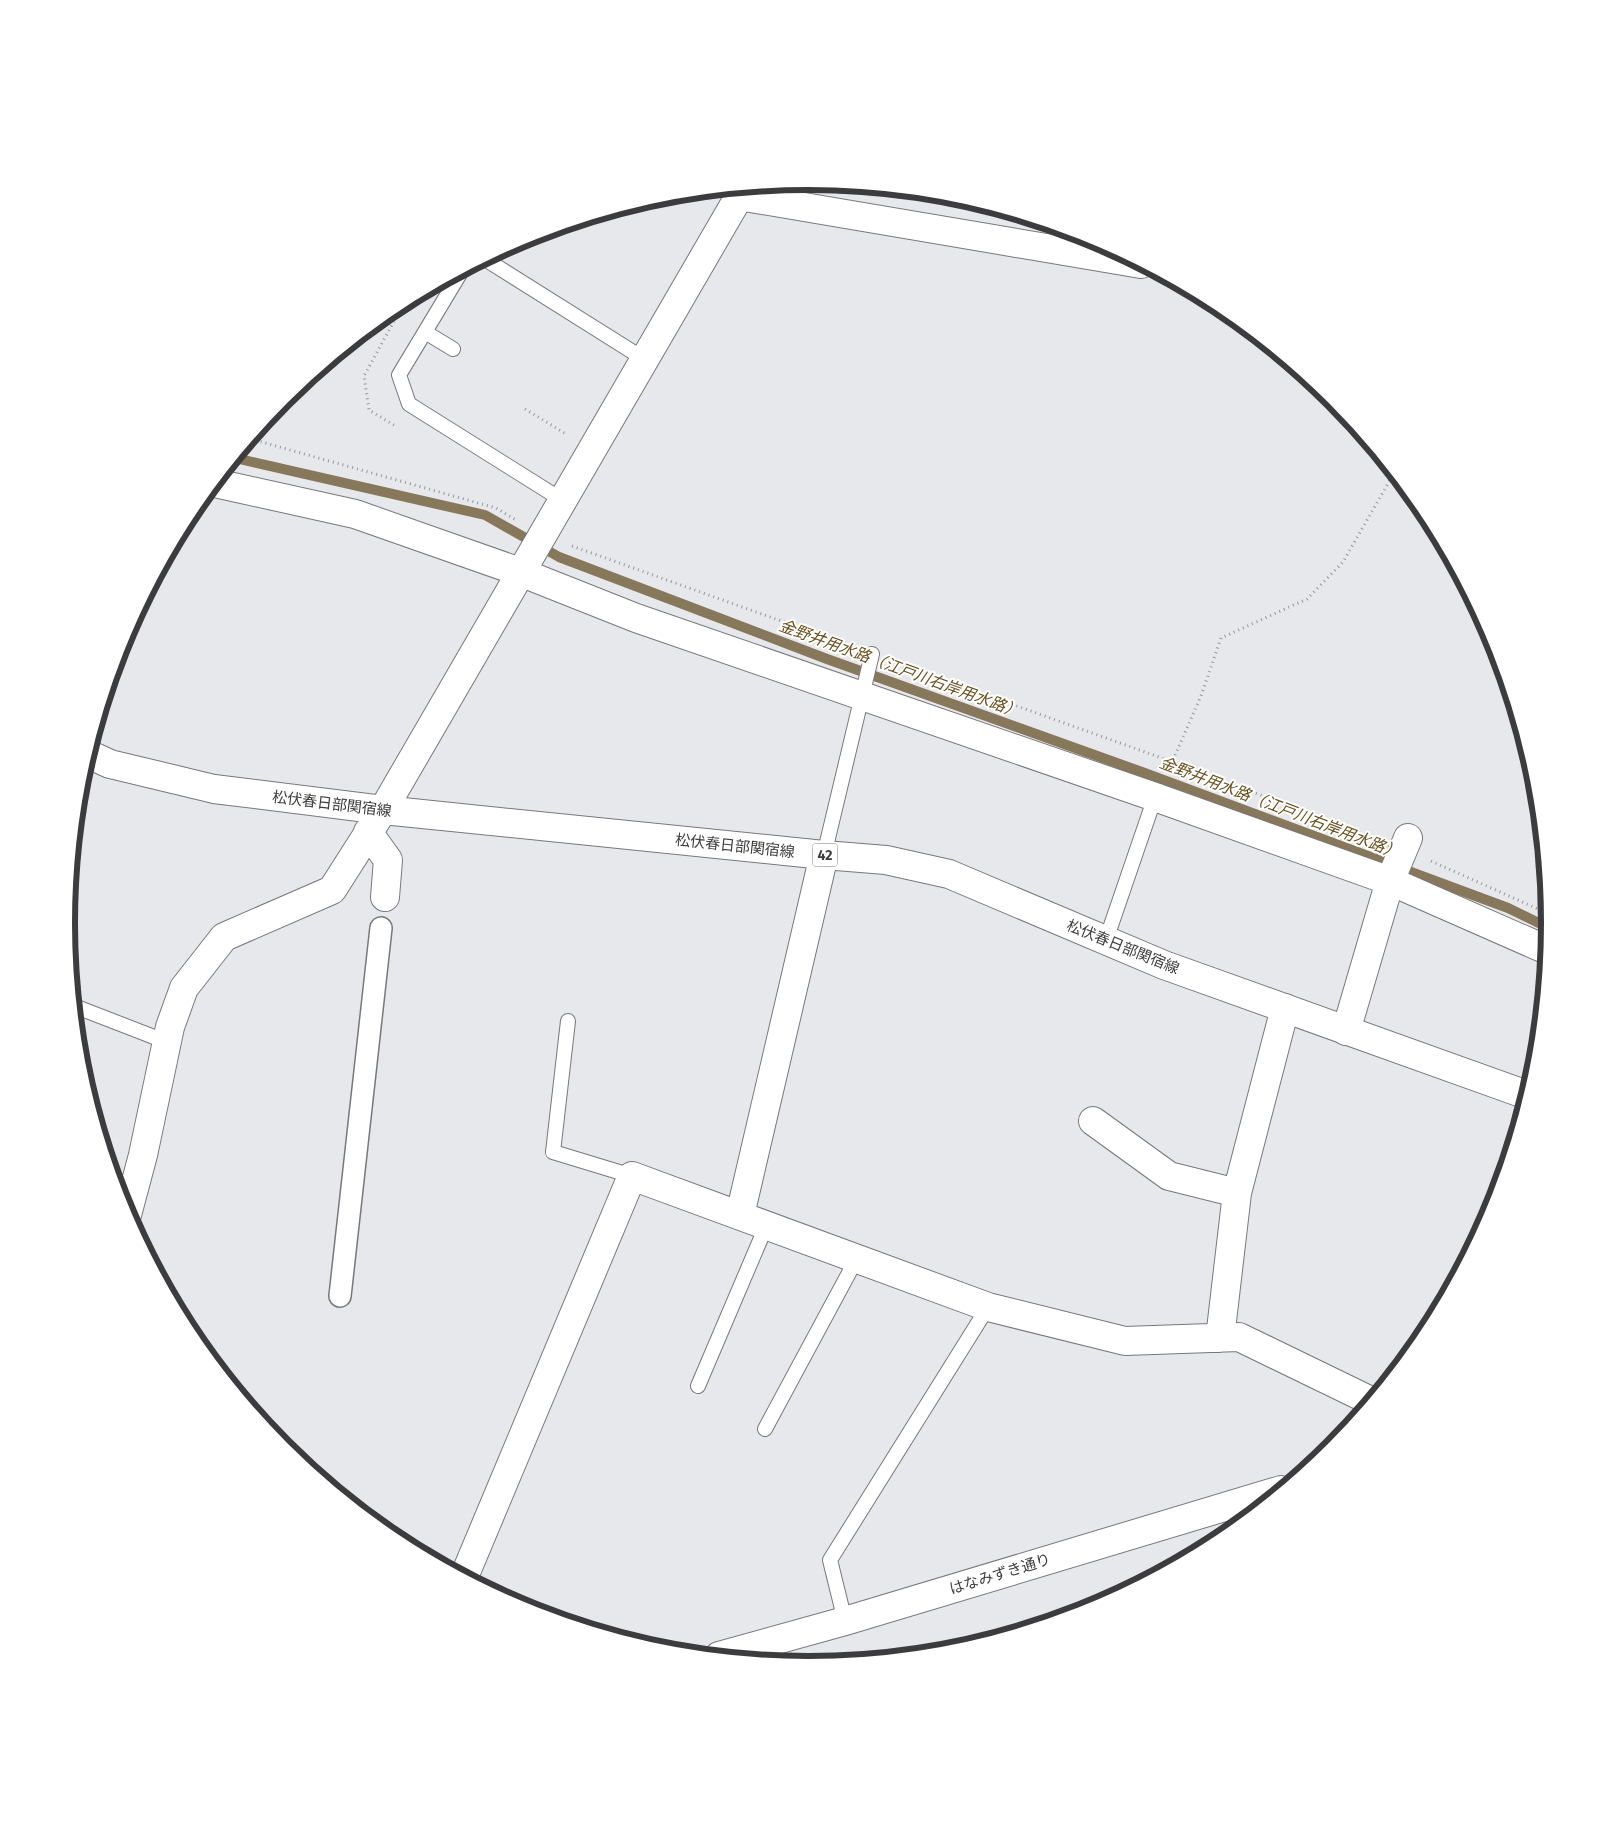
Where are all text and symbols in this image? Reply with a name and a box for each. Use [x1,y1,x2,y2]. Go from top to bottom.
water label: 金野井用水路（江戸川右岸用水路） [776,616,1023,721]
water label: 金野井用水路（江戸川右岸用水路） [1157,753,1403,862]
street label: 松伏春日部関宿線 [271,788,393,820]
street label: 松伏春日部関宿線 [674,831,796,861]
road number: 42 [812,844,838,866]
street label: 松伏春日部関宿線 [1064,916,1182,978]
street label: はなみずき通り [947,1550,1053,1598]

